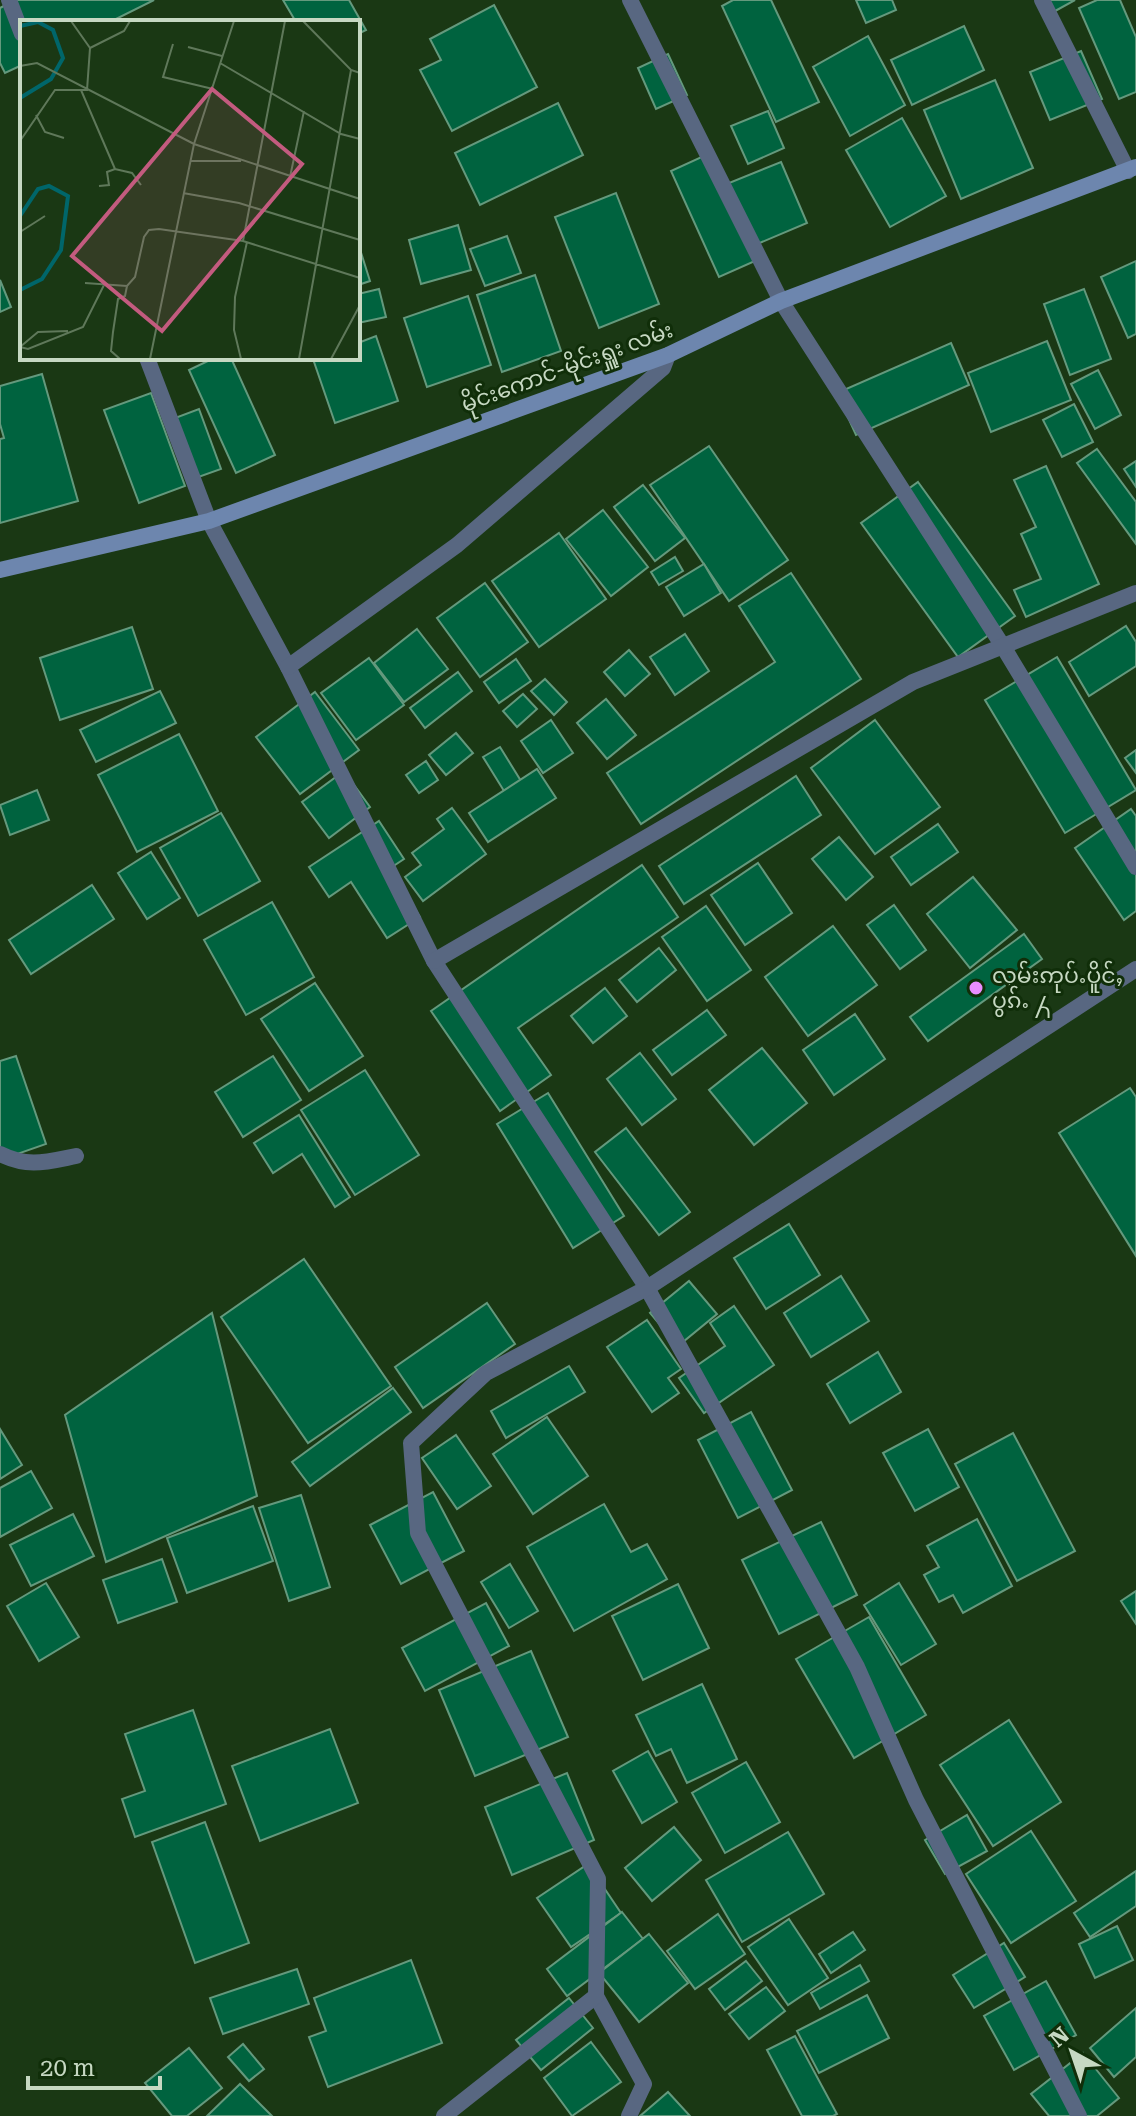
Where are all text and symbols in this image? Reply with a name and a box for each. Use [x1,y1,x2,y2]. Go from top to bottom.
inset map [20,20,360,360]
street label: မိုင်းကောင်-မိုင်းရှူး လမ်း [457,314,678,422]
place label: လုမ်းဢုပ်ႉပိူင်ႇ ပွၵ်ႉ ႓ [992,960,1123,1018]
marker: လုမ်းဢုပ်ႉပိူင်ႇ ပွၵ်ႉ ႓ [967,979,985,997]
north arrow [1032,2012,1112,2092]
text: N [1045,2022,1074,2052]
scale bar [28,2040,160,2090]
text: 20 m [40,2054,95,2082]

